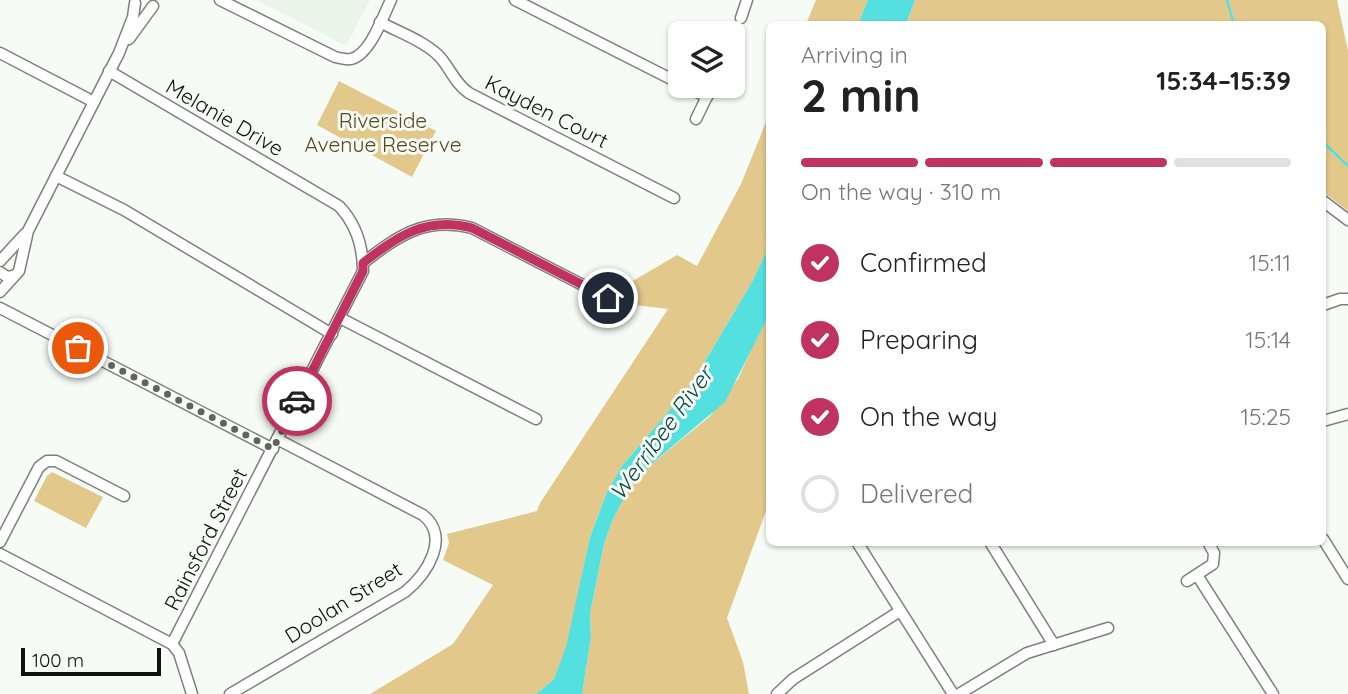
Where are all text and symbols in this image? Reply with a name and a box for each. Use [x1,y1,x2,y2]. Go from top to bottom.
map controls [668,21,745,98]
button: layers [668,21,745,98]
text: Arriving in [801,40,908,69]
text: 15:34–15:39 [1156,64,1291,97]
text: 2 min [801,66,921,124]
street label: Kayden Court [481,69,613,153]
street label: Melanie Drive [162,73,288,161]
park label: Riverside Avenue Reserve [304,107,462,157]
text: On the way · 310 m [801,177,1001,206]
icon: check [801,244,839,282]
text: Confirmed [860,246,987,279]
text: 15:11 [1249,248,1291,277]
pin [578,268,638,328]
icon: home [589,279,627,317]
pin [48,318,108,378]
icon: check [801,321,839,359]
text: Preparing [860,323,978,356]
text: 15:14 [1245,325,1291,354]
icon: bag [59,329,97,367]
water label: Werribee River [603,358,721,505]
courier [262,366,332,436]
icon: car [278,382,316,420]
icon: check [801,398,839,436]
text: On the way [860,400,998,433]
text: 15:25 [1240,402,1291,431]
street label: Rainsford Street [158,463,252,615]
text: Delivered [860,477,973,510]
street label: Doolan Street [280,556,406,648]
scale bar [21,645,161,677]
text: 100 m [32,648,84,672]

